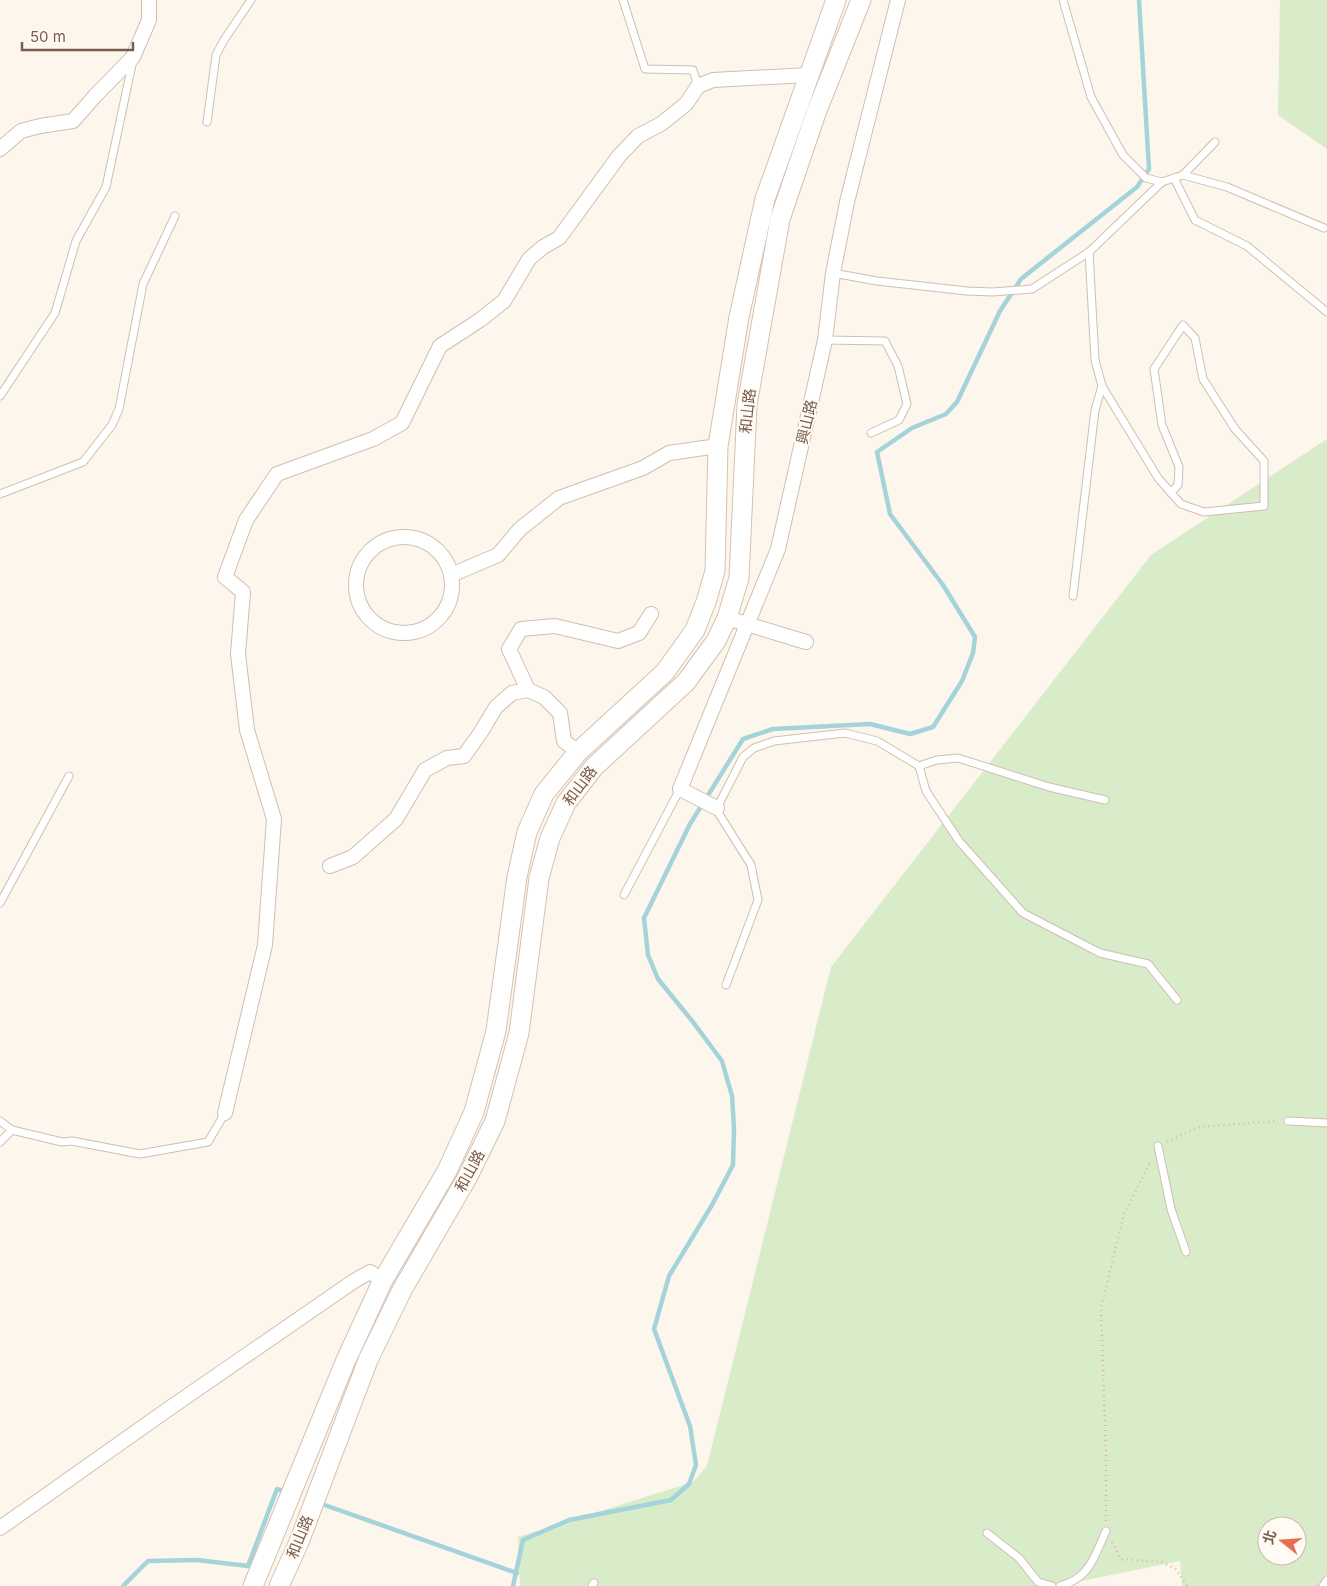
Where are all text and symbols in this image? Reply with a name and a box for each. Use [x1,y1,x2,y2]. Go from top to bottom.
scale bar [22,20,134,52]
text: 50 m [30,27,66,46]
street label: 和山路 [736,388,759,434]
street label: 興山路 [792,398,821,446]
street label: 和山路 [558,762,601,809]
street label: 和山路 [451,1146,489,1195]
street label: 和山路 [282,1512,317,1561]
north arrow [1257,1516,1307,1566]
text: 北 [1259,1528,1279,1546]

